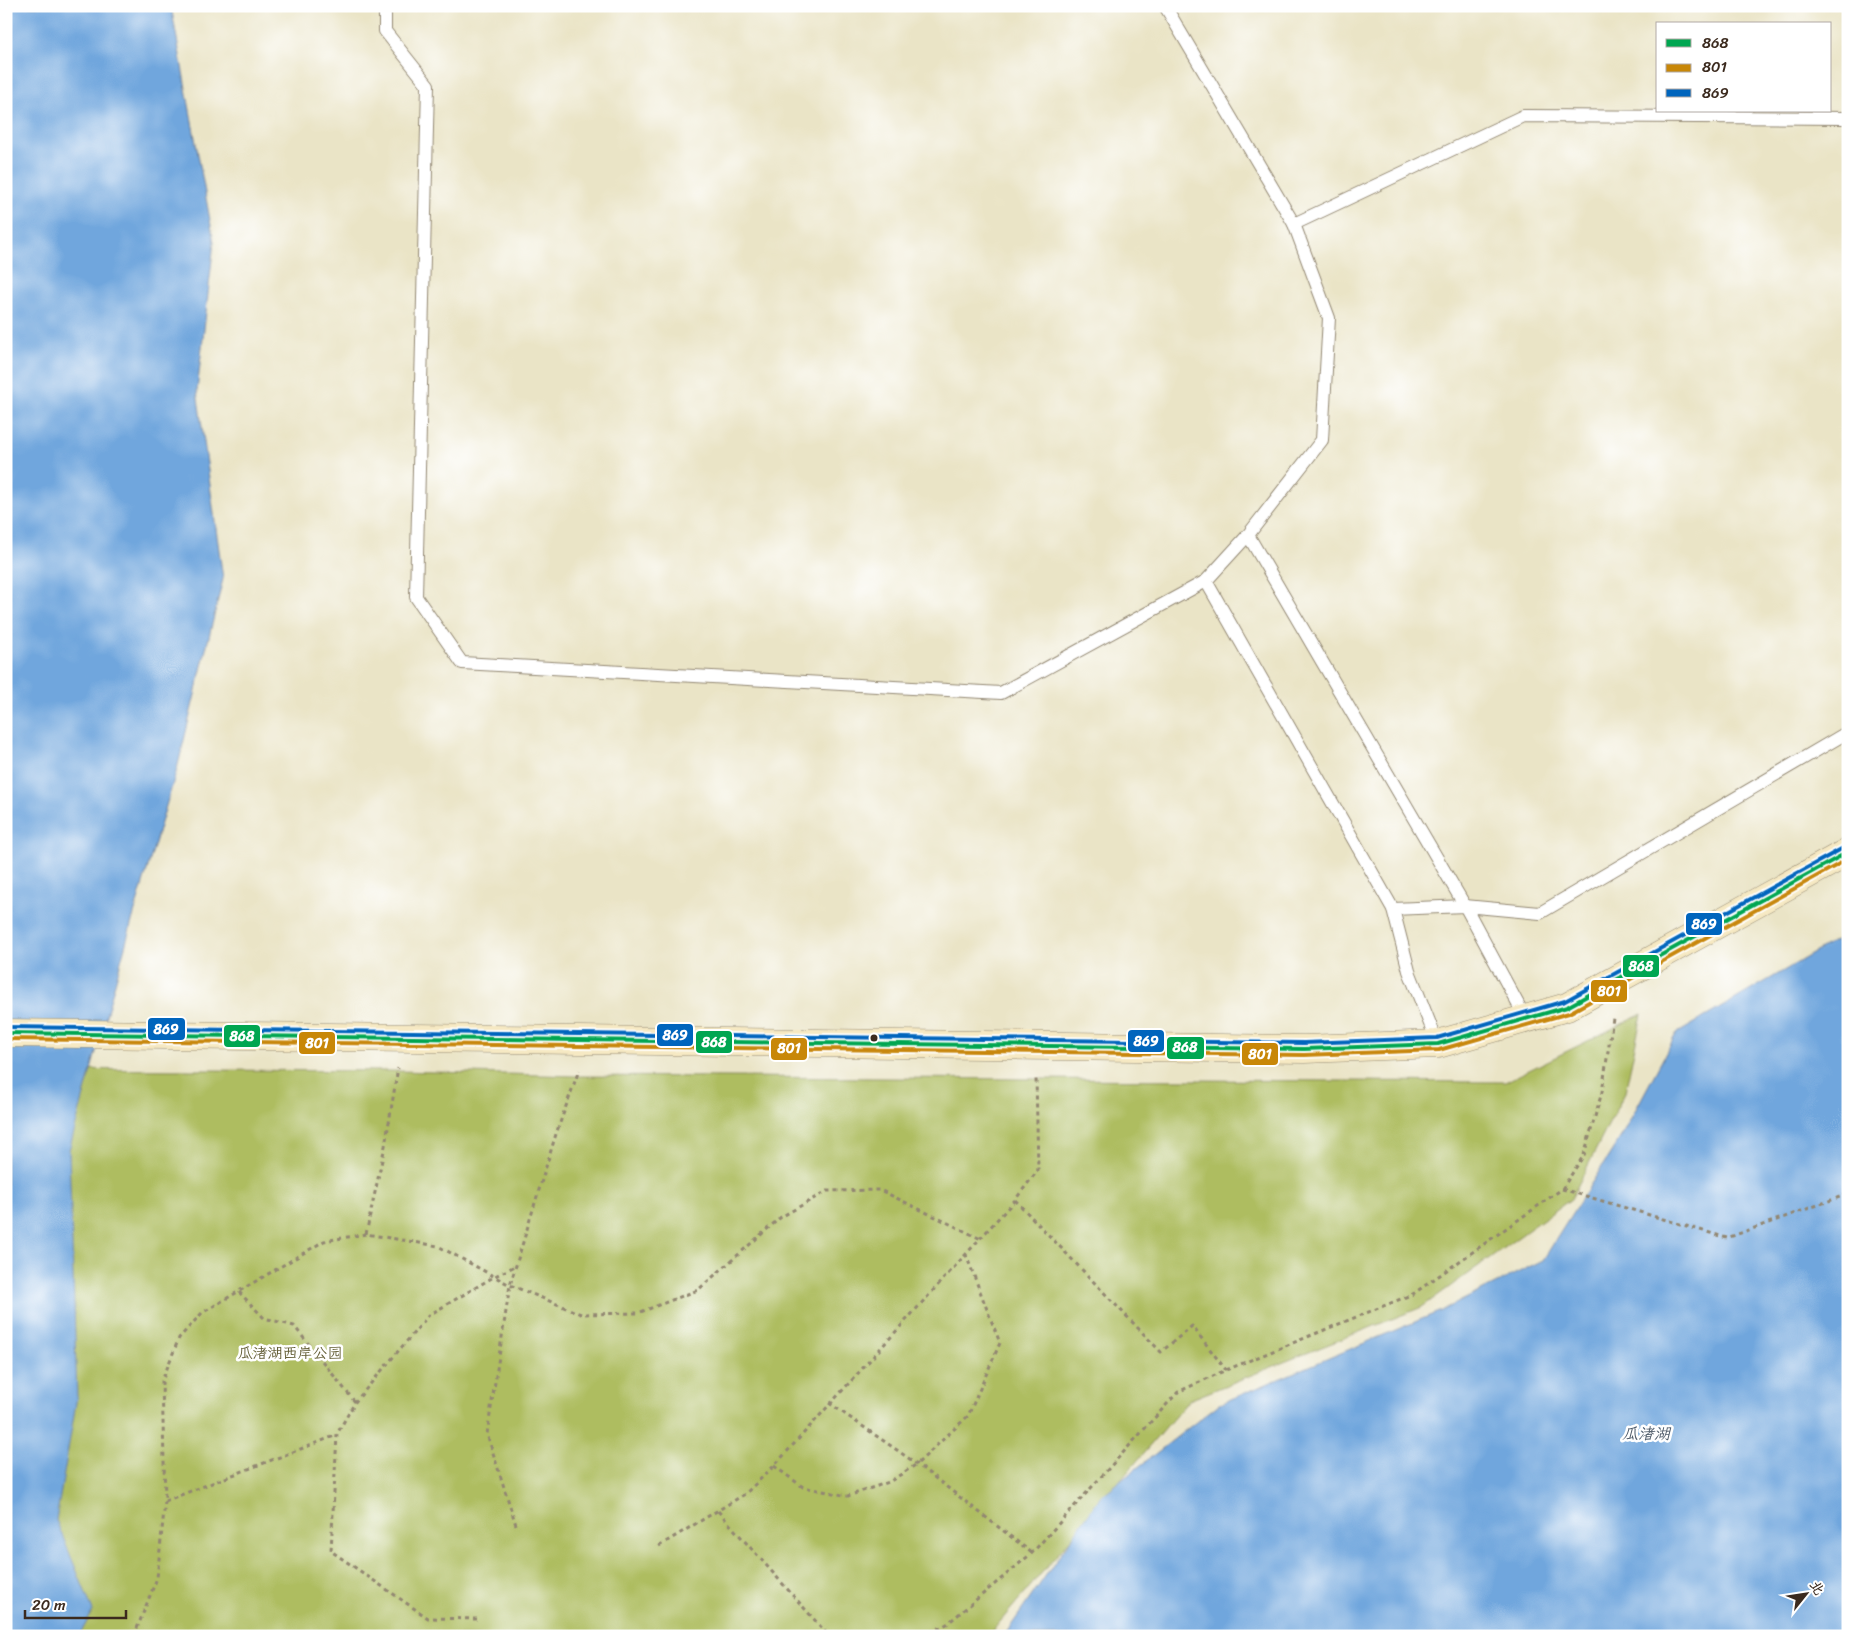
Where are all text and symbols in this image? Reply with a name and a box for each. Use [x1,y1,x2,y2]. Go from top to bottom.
legend [1656,22,1832,112]
text: 868 [1702,30,1729,56]
text: 801 [1702,54,1727,80]
text: 869 [1702,80,1729,106]
line badge: 869 [1685,912,1723,936]
text: 869 [1691,912,1717,937]
line badge: 868 [1622,954,1660,978]
text: 868 [1628,954,1654,979]
line badge: 801 [1590,979,1628,1003]
text: 801 [1596,979,1621,1004]
line badge: 869 [147,1017,186,1041]
text: 869 [153,1017,179,1042]
line badge: 869 [656,1023,694,1047]
text: 869 [662,1023,688,1048]
line badge: 868 [223,1024,261,1048]
text: 868 [229,1024,255,1049]
line badge: 869 [1127,1029,1165,1053]
text: 869 [1133,1029,1159,1054]
line badge: 868 [695,1030,733,1054]
text: 868 [701,1030,727,1055]
line badge: 801 [298,1031,336,1055]
text: 801 [304,1031,329,1056]
unlabelled marker [869,1033,879,1043]
text: 868 [1172,1035,1198,1060]
text: 801 [776,1036,801,1061]
line badge: 868 [1166,1036,1205,1060]
line badge: 801 [770,1037,808,1061]
line badge: 801 [1241,1042,1279,1066]
text: 801 [1247,1042,1272,1067]
park label: 瓜渚湖西岸公园 [237,1340,343,1366]
water label: 瓜渚湖 [1622,1419,1672,1448]
north arrow [1782,1570,1832,1620]
text: 北 [1803,1575,1831,1600]
scale bar [25,1587,126,1619]
text: 20 m [32,1592,66,1618]

